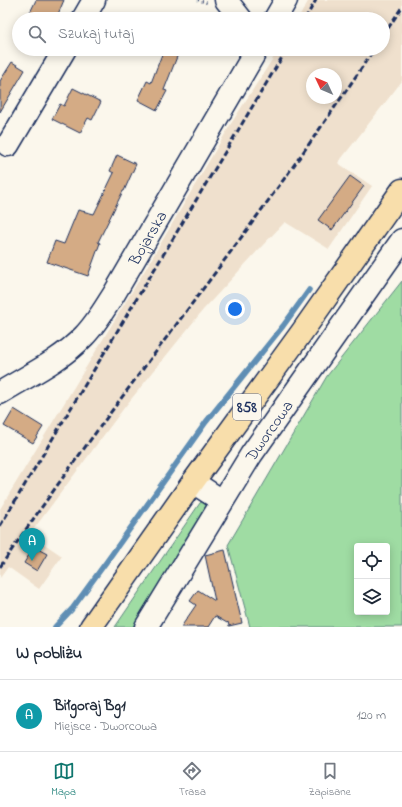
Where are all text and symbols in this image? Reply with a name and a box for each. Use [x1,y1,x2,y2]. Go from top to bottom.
search box [12,12,390,56]
icon: search [26,23,48,45]
text: Szukaj tutaj [58,23,134,45]
north arrow [306,68,342,104]
street label: Bojarska [123,207,174,271]
your location [225,299,245,319]
road number: 858 [233,394,261,420]
street label: Dworcowa [240,396,300,468]
pin: A [19,528,45,561]
map controls [354,543,390,615]
button: locate [354,543,390,579]
button: layers [354,579,390,615]
text: W pobliżu [16,641,82,666]
text: Biłgoraj Bg1 [54,695,126,717]
text: A [25,706,33,725]
text: 120 m [356,706,386,725]
text: Miejsce · Dworcowa [54,717,157,736]
tab: Mapa [51,760,76,800]
tab: Trasa [179,760,206,800]
tab: Zapisane [309,760,351,800]

